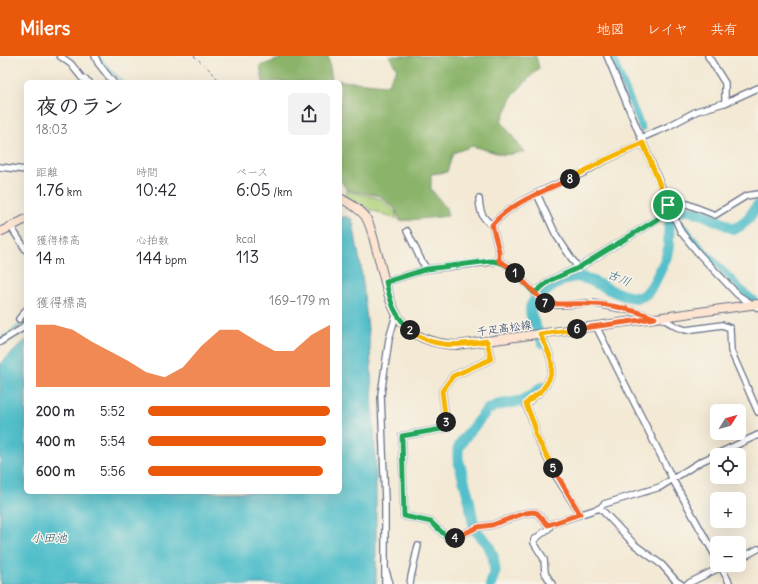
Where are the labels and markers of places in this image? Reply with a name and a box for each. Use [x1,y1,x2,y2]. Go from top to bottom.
pin: 8 [560,169,580,189]
pin [651,188,685,222]
pin: 1 [505,263,525,283]
pin: 7 [535,293,555,313]
pin: 6 [567,319,587,339]
pin: 2 [400,320,420,340]
pin: 3 [436,412,456,432]
pin: 5 [543,458,563,478]
pin: 4 [445,528,465,548]

